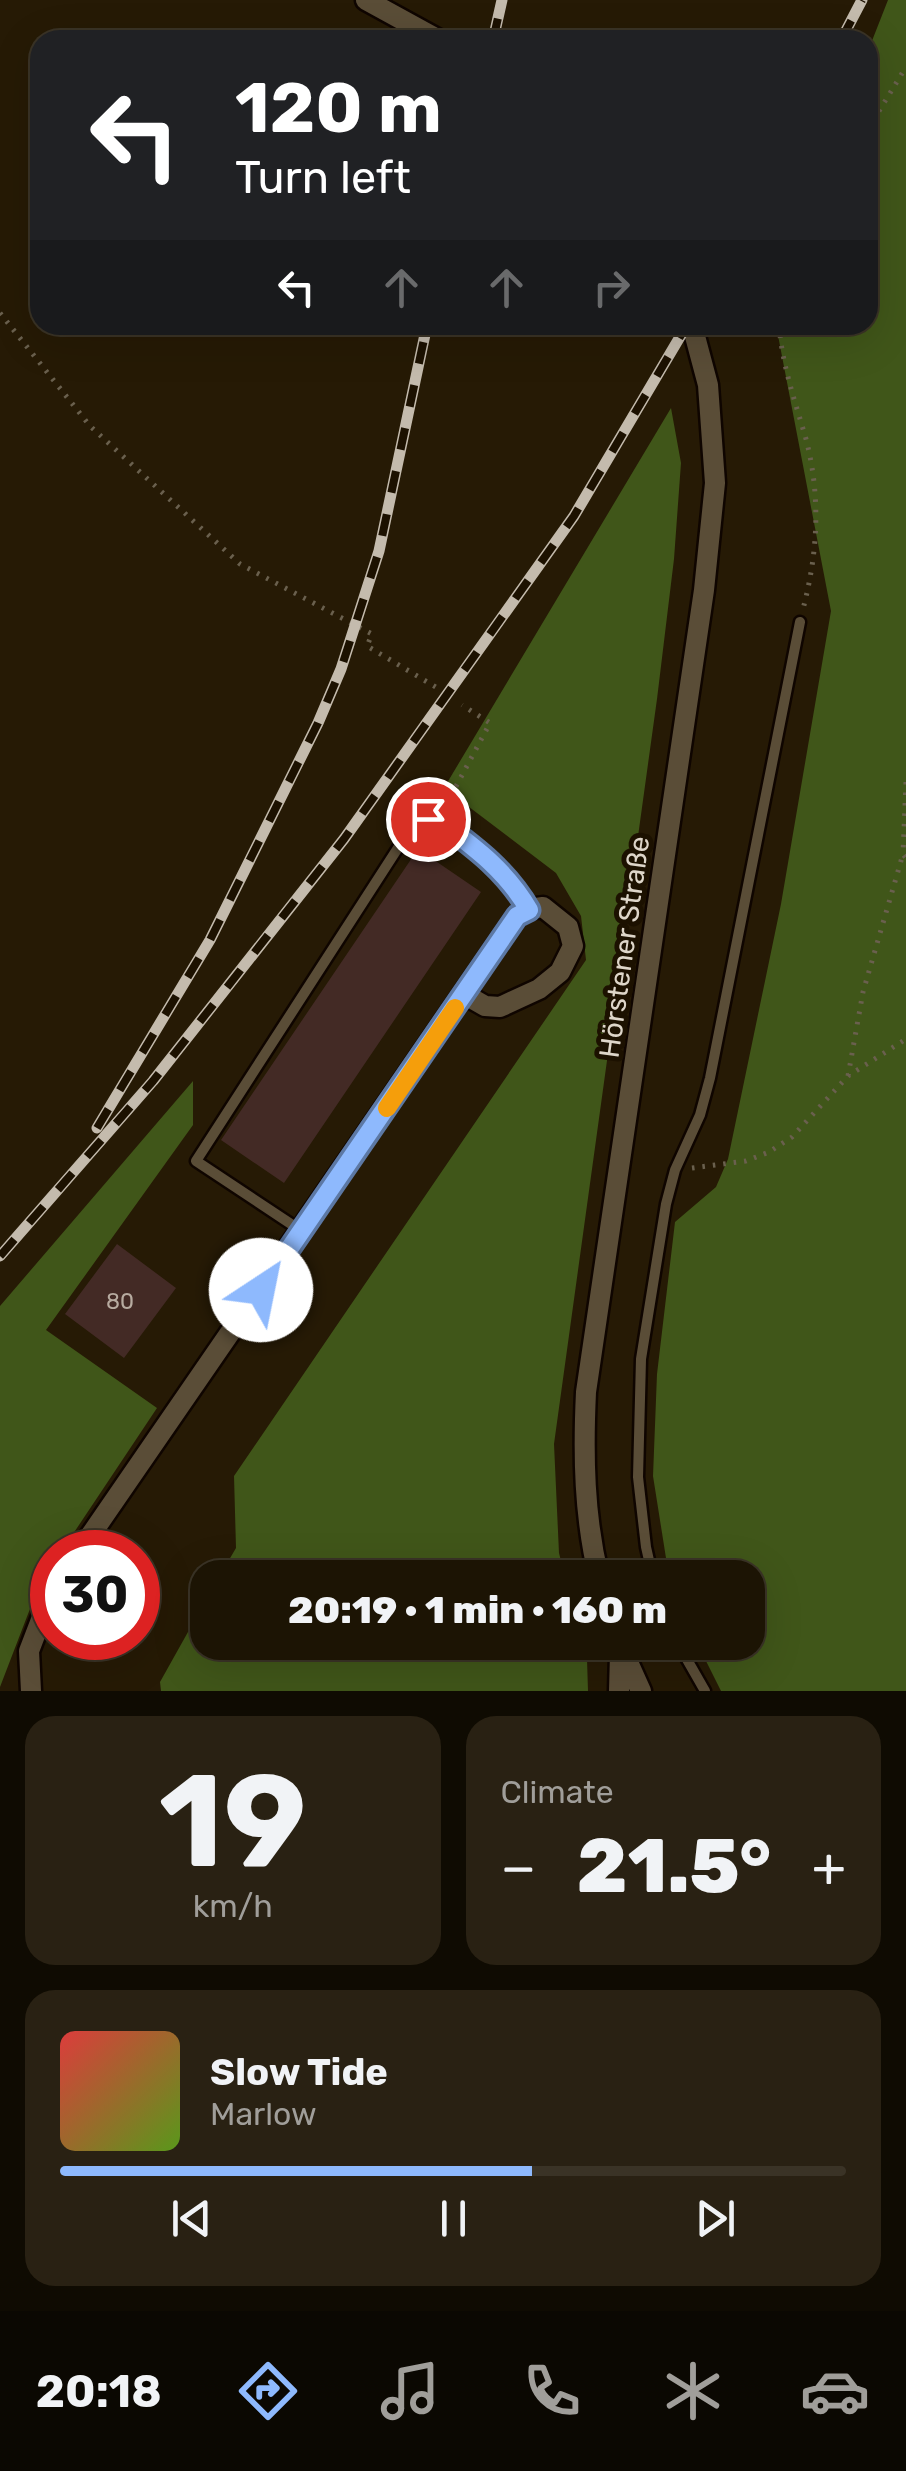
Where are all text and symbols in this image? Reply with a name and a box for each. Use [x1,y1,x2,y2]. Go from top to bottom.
text: 120 m [235,67,442,150]
icon: left [70,70,200,200]
text: Turn left [235,151,411,204]
icon: left [269,260,324,315]
icon: ahead [374,260,429,315]
icon: ahead [479,260,534,315]
icon: right [584,260,639,315]
pin [386,777,471,862]
icon: arrive [401,792,456,847]
street label: Hörstener Straße [593,834,656,1060]
position arrow [209,1238,313,1342]
house number: 80 [106,1288,134,1315]
speed limit sign: 30 [30,1530,160,1660]
text: 20:19 · 1 min · 160 m [288,1587,667,1633]
text: 19 [159,1744,307,1899]
text: Climate [501,1773,614,1811]
text: 21.5° [577,1822,771,1911]
text: − [501,1835,536,1900]
text: + [812,1835,846,1900]
text: km/h [193,1887,273,1925]
text: Slow Tide [210,2049,388,2095]
text: Marlow [210,2095,317,2133]
icon: previous [164,2191,219,2246]
icon: pause [426,2191,481,2246]
icon: next [688,2191,743,2246]
icon: directions [233,2356,303,2426]
icon: music [375,2356,445,2426]
icon: phone [517,2356,587,2426]
icon: climate [658,2356,728,2426]
icon: car [800,2356,870,2426]
text: 20:18 [36,2365,162,2418]

